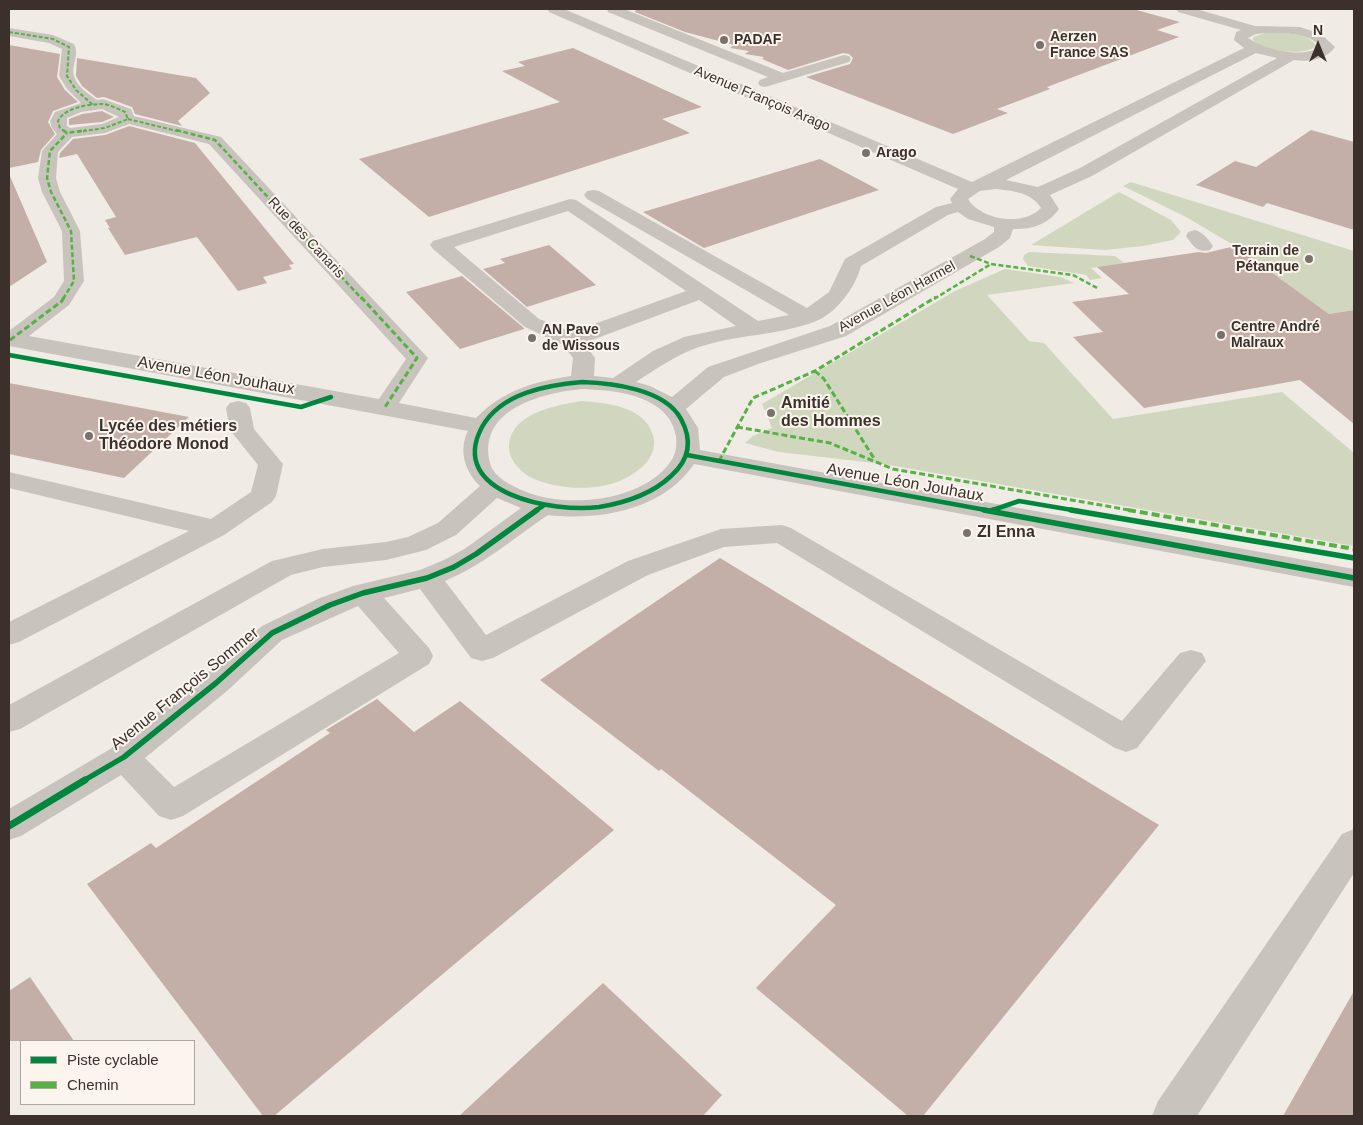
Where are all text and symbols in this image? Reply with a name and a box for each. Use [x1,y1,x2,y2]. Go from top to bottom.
north arrow [1293,20,1343,70]
text: N [1313,22,1323,38]
place label: Aerzen France SAS [1050,29,1129,62]
place label: PADAF [734,32,781,48]
marker: PADAF [718,34,730,46]
marker: Aerzen France SAS [1034,39,1046,51]
street label: Avenue François Arago [691,63,833,135]
place label: Arago [876,145,916,161]
marker: Arago [860,147,872,159]
street label: Rue des Canaris [264,194,348,282]
place label: Terrain de Pétanque [1232,243,1299,276]
marker: Terrain de Pétanque [1303,253,1315,265]
street label: Avenue Léon Harmel [836,258,958,336]
place label: Centre André Malraux [1231,319,1320,352]
place label: AN Pave de Wissous [542,322,620,354]
marker: Centre André Malraux [1215,329,1227,341]
marker: AN Pave de Wissous [526,332,538,344]
street label: Avenue Léon Jouhaux [136,353,296,399]
place label: Amitié des Hommes [781,394,881,432]
marker: Amitié des Hommes [765,407,777,419]
place label: Lycée des métiers Théodore Monod [99,417,237,455]
marker: Lycée des métiers Théodore Monod [83,430,95,442]
street label: Avenue Léon Jouhaux [825,460,985,506]
place label: ZI Enna [977,523,1035,543]
marker: ZI Enna [961,527,973,539]
street label: Avenue François Sommer [107,623,263,755]
legend [20,1040,195,1105]
text: Piste cyclable [67,1051,159,1068]
text: Chemin [67,1076,119,1093]

